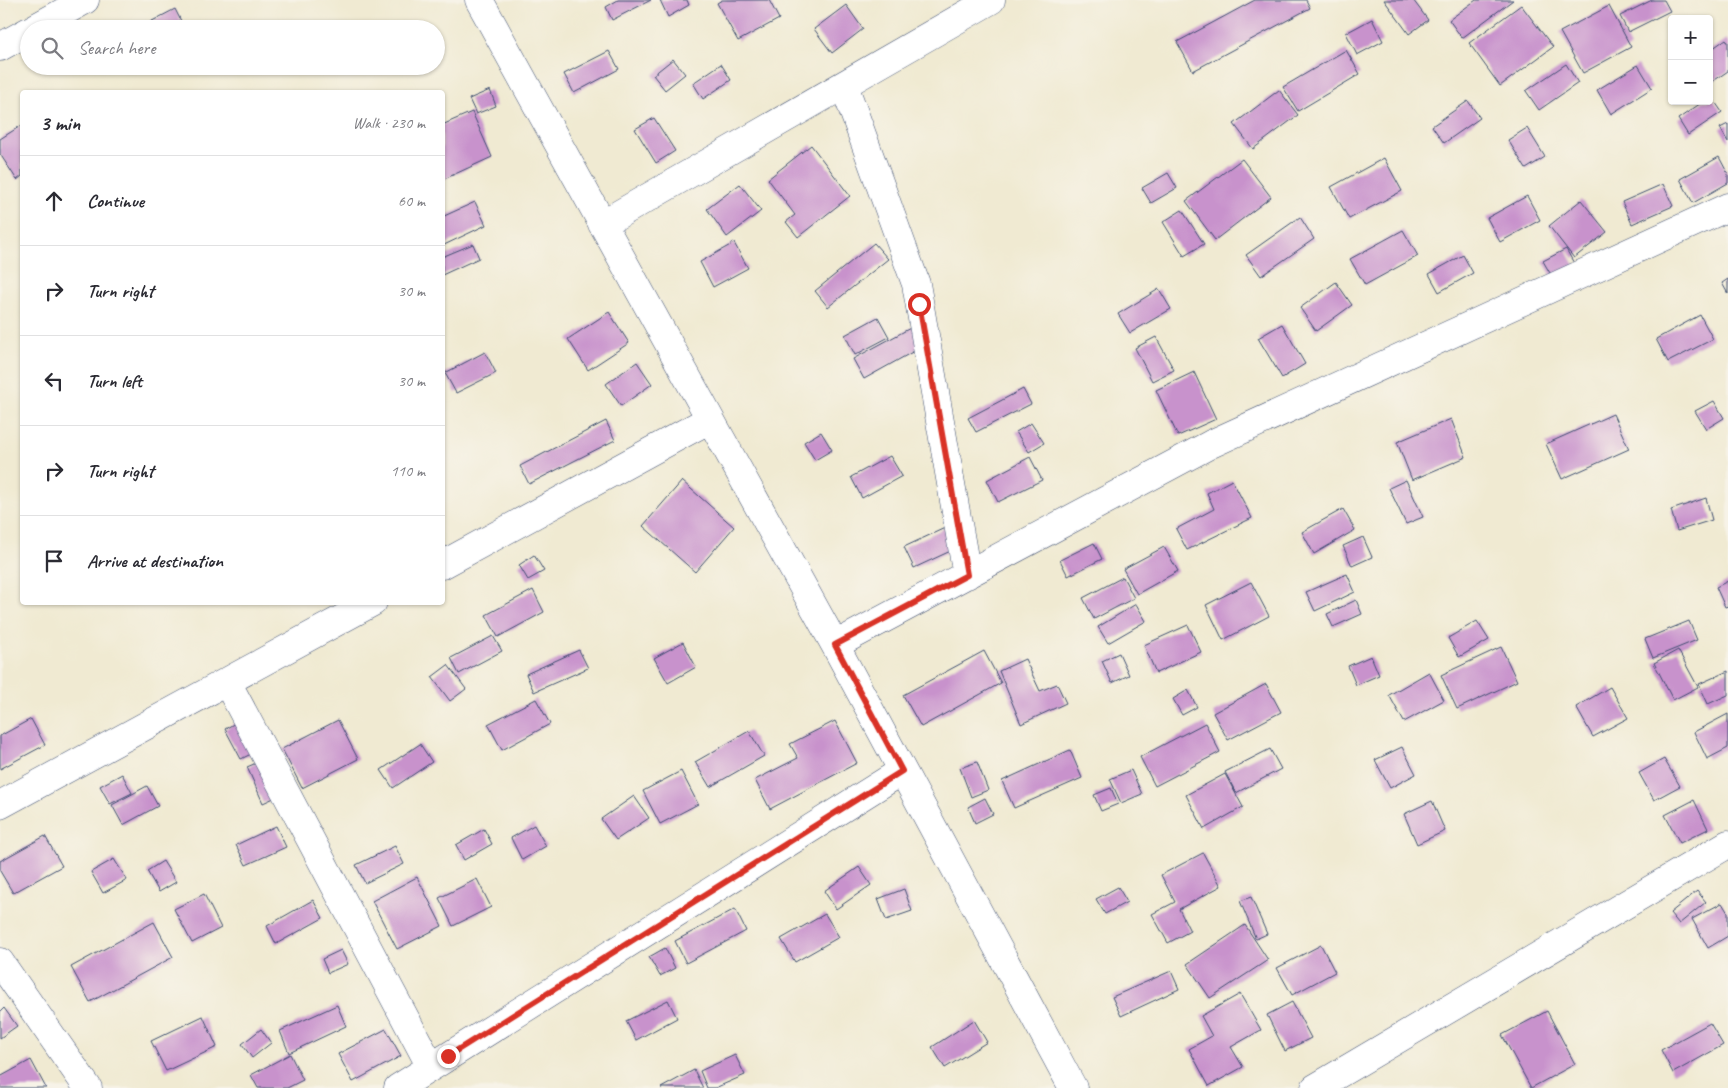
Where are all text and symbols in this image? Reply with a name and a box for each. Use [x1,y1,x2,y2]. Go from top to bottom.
map controls [1668,15,1713,105]
button: + [1668,15,1713,60]
search box [20,20,445,75]
icon: search [38,34,66,62]
text: Search here [78,36,155,60]
button: − [1668,60,1713,105]
text: 3 min [40,110,80,136]
text: Walk · 230 m [353,113,425,133]
icon: ahead [40,187,68,215]
text: Continue [87,189,144,213]
text: 60 m [398,191,425,211]
icon: right [40,277,68,305]
text: Turn right [87,279,154,303]
text: 30 m [398,281,425,301]
route start [908,293,931,316]
icon: left [40,367,68,395]
text: Turn left [87,369,142,393]
text: 30 m [398,371,425,391]
icon: right [40,457,68,485]
text: Turn right [87,459,154,483]
text: 110 m [391,461,425,481]
icon: arrive [40,547,68,575]
text: Arrive at destination [87,549,223,573]
route end [437,1045,460,1068]

